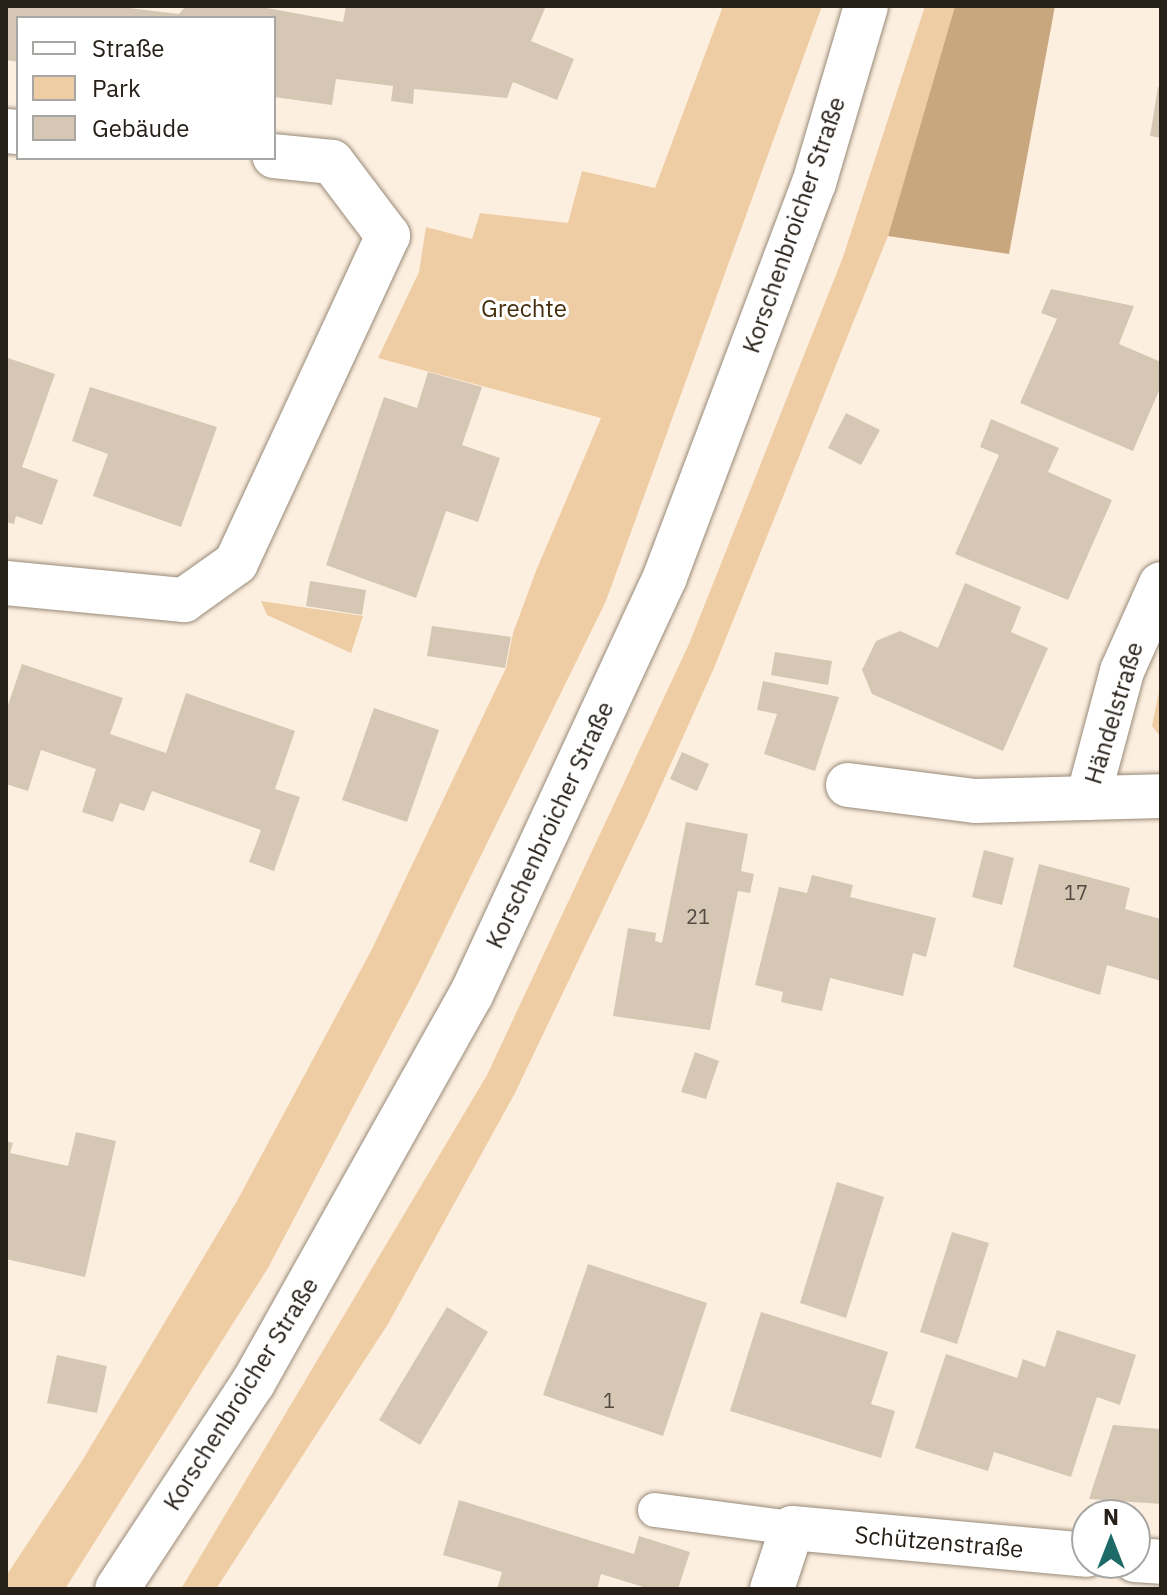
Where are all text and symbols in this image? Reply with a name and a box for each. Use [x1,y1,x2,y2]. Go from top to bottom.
legend [16,16,276,160]
text: Straße [92,32,164,64]
text: Park [92,72,141,104]
street label: Korschenbroicher Straße [737,93,851,357]
text: Gebäude [92,112,189,144]
park label: Grechte [481,295,567,323]
street label: Händelstraße [1079,638,1149,788]
street label: Korschenbroicher Straße [480,697,620,953]
house number: 17 [1064,880,1088,904]
house number: 21 [686,904,710,928]
street label: Korschenbroicher Straße [158,1272,324,1516]
house number: 1 [603,1388,615,1412]
north arrow [1071,1499,1151,1579]
text: N [1103,1502,1119,1531]
street label: Schützenstraße [853,1520,1025,1564]

